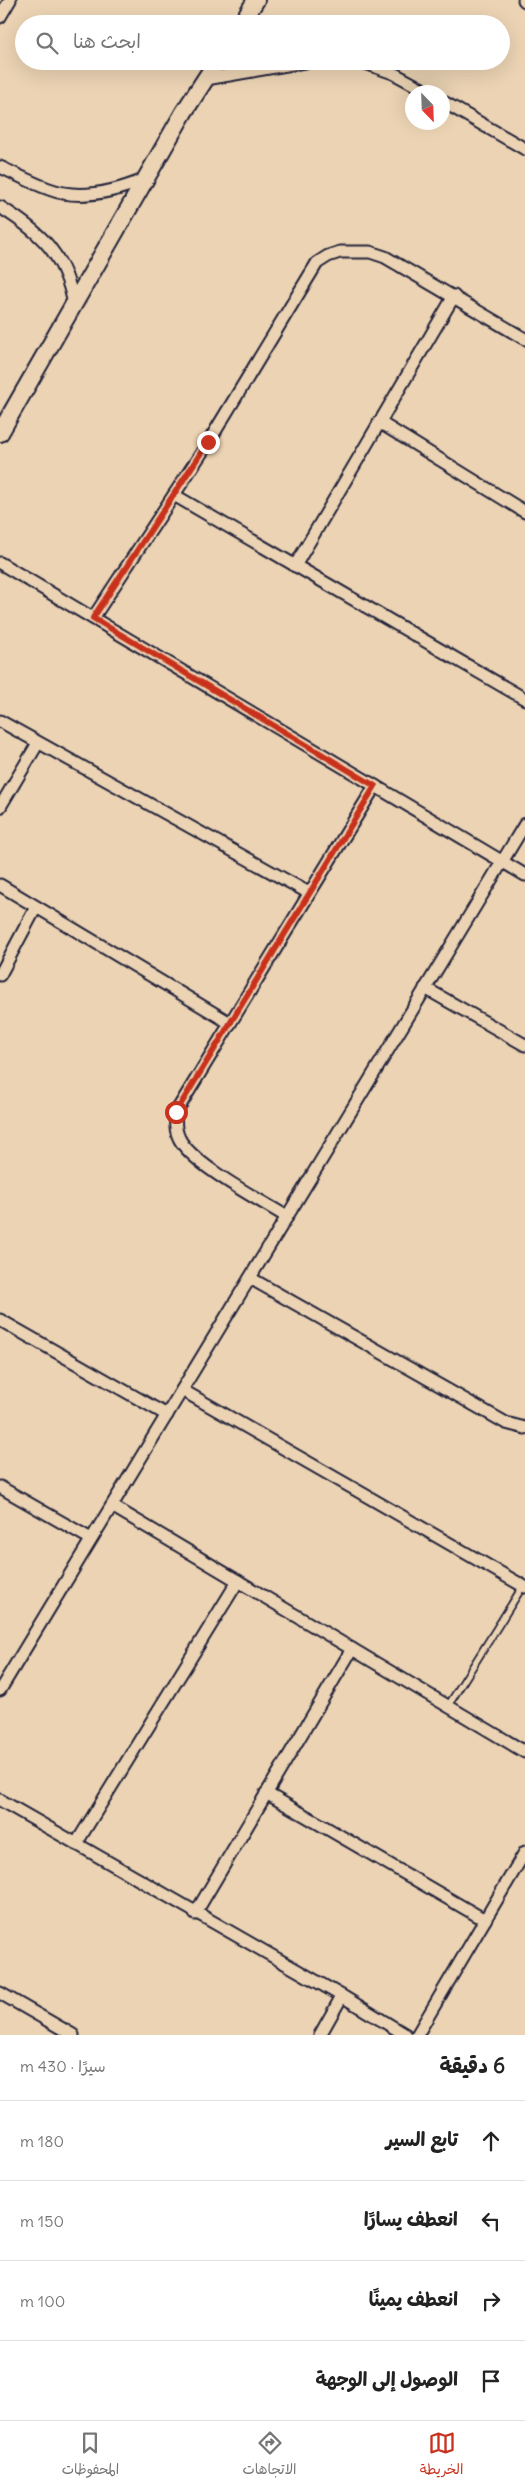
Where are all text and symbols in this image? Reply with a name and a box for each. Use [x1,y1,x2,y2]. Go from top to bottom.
search box [15,15,510,70]
icon: search [33,29,61,57]
text: ابحث هنا [73,29,141,53]
north arrow [405,85,450,130]
route end [197,431,220,454]
route start [165,1101,188,1124]
text: 6 دقيقة [439,2052,505,2079]
text: سيرًا · 430 m [20,2056,106,2076]
text: تابع السير [386,2127,458,2151]
icon: ahead [477,2127,505,2155]
text: 180 m [20,2131,64,2151]
text: انعطف يسارًا [364,2207,458,2231]
icon: left [477,2207,505,2235]
text: 150 m [20,2211,64,2231]
text: انعطف يمينًا [369,2287,458,2311]
icon: right [477,2287,505,2315]
text: 100 m [20,2291,65,2311]
text: الوصول إلى الوجهة [315,2367,458,2391]
icon: arrive [477,2367,505,2395]
tab: المحفوظات [62,2429,119,2482]
tab: الاتجاهات [242,2429,297,2482]
tab: الخريطة [420,2429,463,2482]

